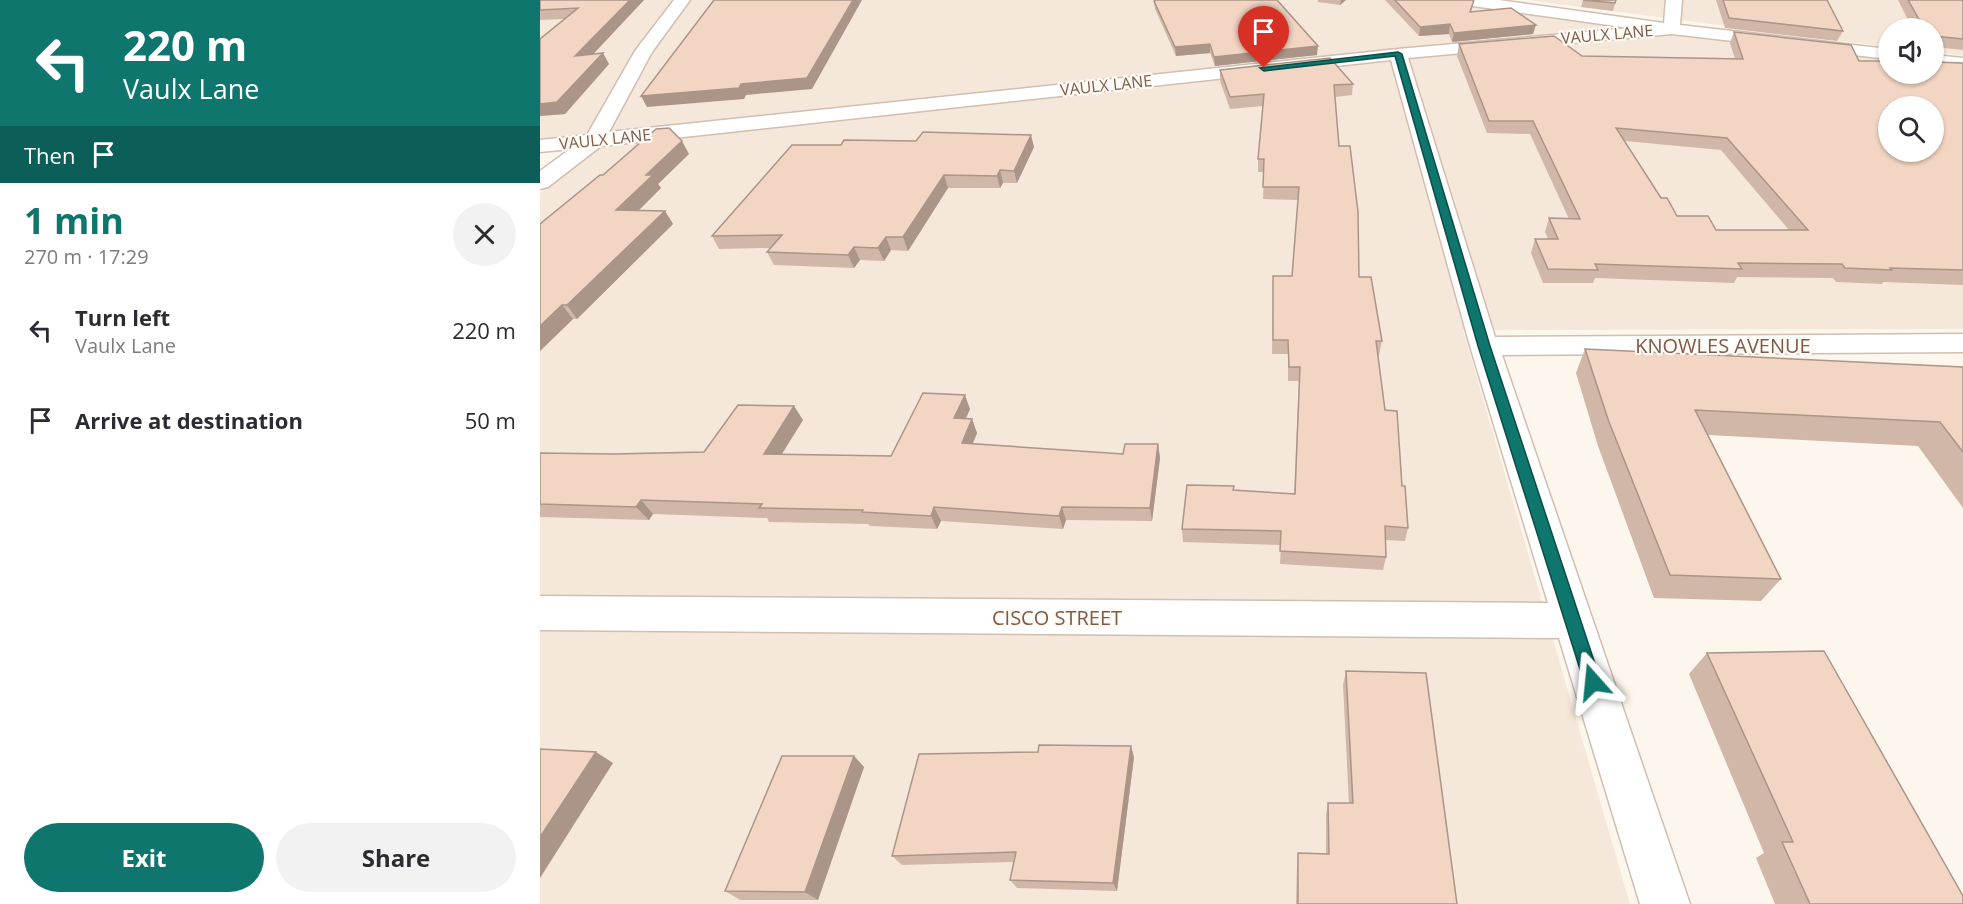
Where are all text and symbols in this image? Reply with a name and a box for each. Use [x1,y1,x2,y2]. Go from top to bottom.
pin [1238,6,1289,68]
icon: arrive [1247,15,1280,48]
text: 220 m [123,16,247,73]
map controls [1878,18,1944,162]
button: sound [1878,18,1944,84]
street label: VAULX LANE [1560,19,1654,49]
icon: left [24,24,102,102]
street label: VAULX LANE [1059,69,1153,101]
text: Vaulx Lane [123,70,259,107]
button: search [1878,96,1944,162]
street label: VAULX LANE [558,123,652,155]
icon: arrive [87,138,120,171]
text: Then [24,140,75,170]
text: 1 min [24,196,124,245]
button: close [453,203,516,266]
text: 270 m · 17:29 [24,243,149,270]
text: Turn left [75,302,170,332]
icon: left [24,314,57,347]
text: 220 m [452,315,516,345]
text: Vaulx Lane [75,332,176,359]
street label: KNOWLES AVENUE [1635,332,1811,359]
icon: arrive [24,404,57,437]
text: Arrive at destination [75,405,303,435]
text: 50 m [465,405,516,435]
street label: CISCO STREET [992,604,1122,631]
position arrow [1561,650,1625,714]
button: Exit [24,823,264,892]
button: Share [276,823,516,892]

